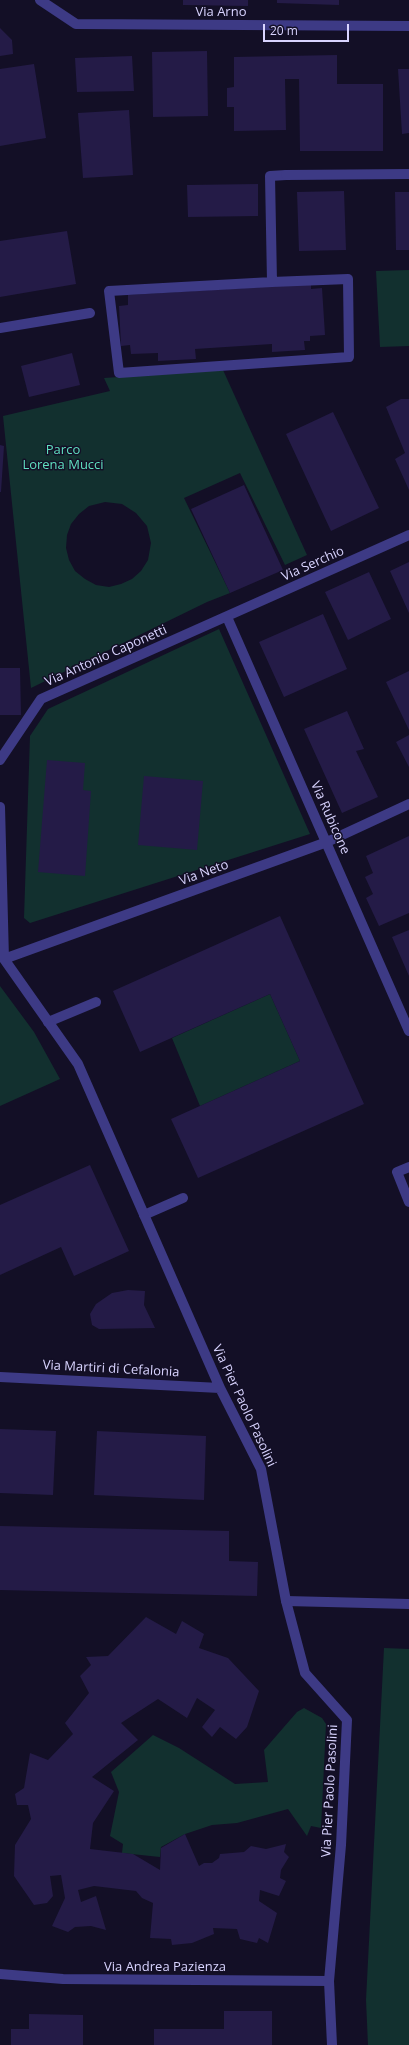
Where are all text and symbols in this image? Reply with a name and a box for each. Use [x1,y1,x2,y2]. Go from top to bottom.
street label: Via Arno [196,4,246,20]
scale bar [265,16,351,42]
text: 20 m [270,22,298,39]
park label: Parco Lorena Mucci [22,442,104,473]
street label: Via Serchio [279,543,347,585]
street label: Via Antonio Caponetti [43,622,169,690]
street label: Via Rubicone [307,779,353,857]
street label: Via Neto [177,857,231,889]
street label: Via Pier Paolo Pasolini [209,1342,279,1470]
street label: Via Martiri di Cefalonia [42,1358,180,1380]
street label: Via Pier Paolo Pasolini [319,1724,341,1858]
street label: Via Andrea Pazienza [104,1959,226,1975]

